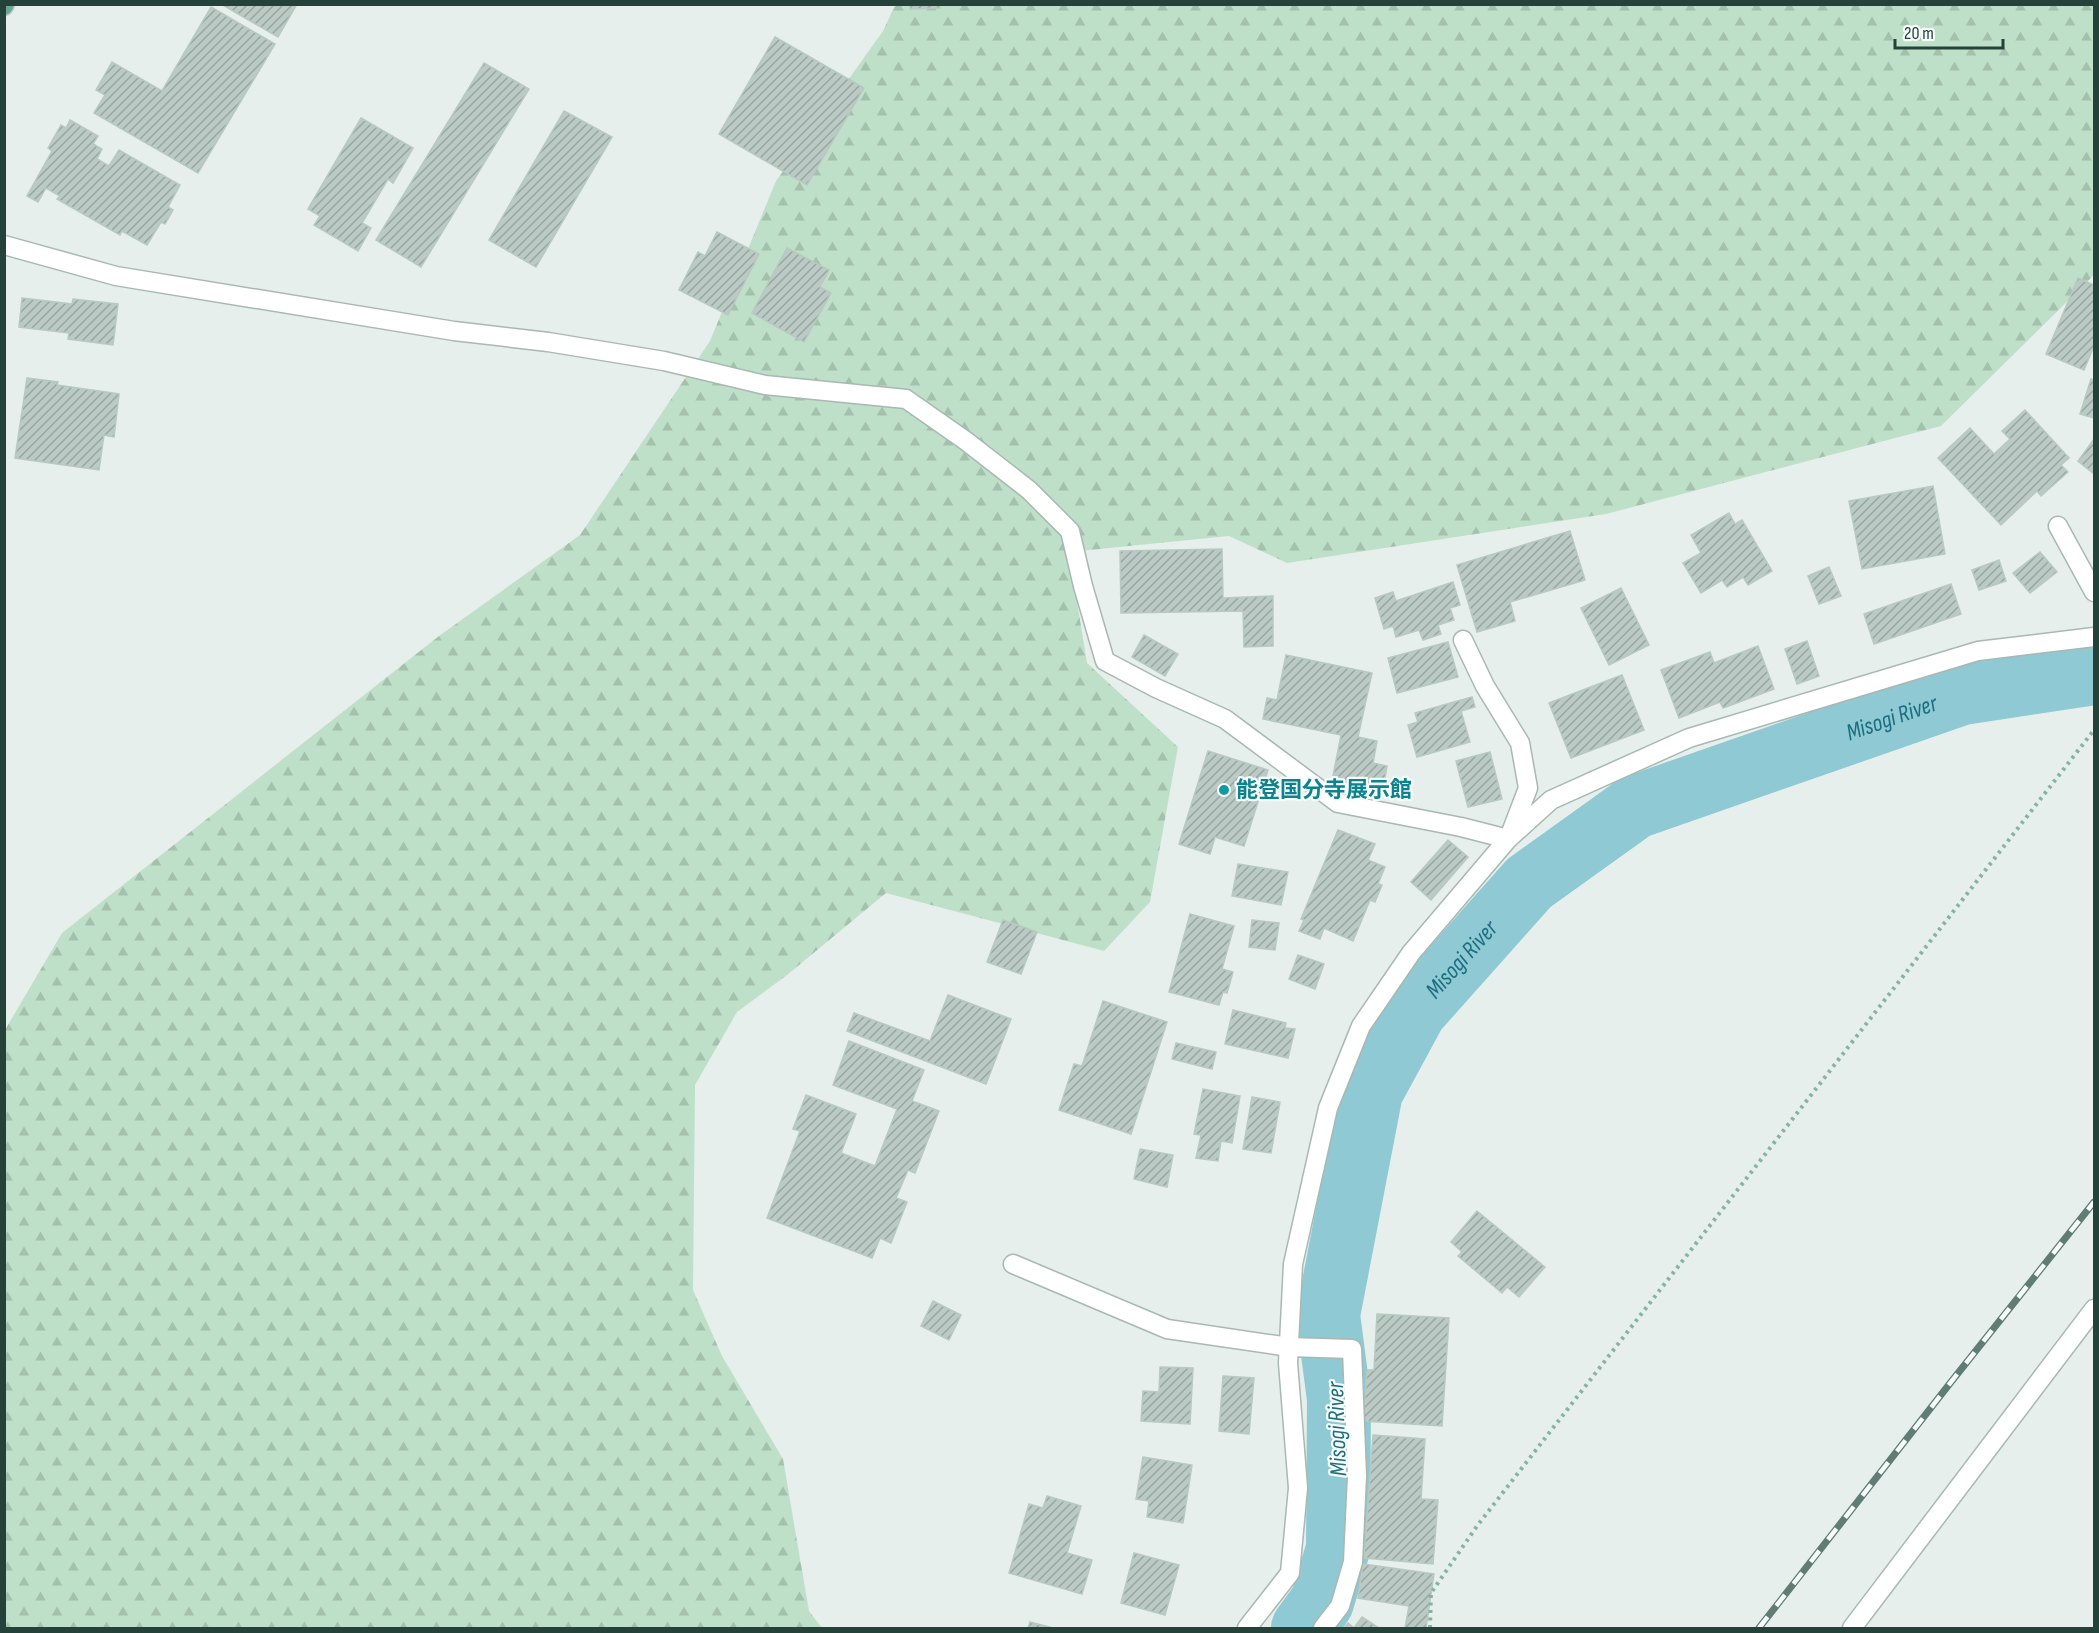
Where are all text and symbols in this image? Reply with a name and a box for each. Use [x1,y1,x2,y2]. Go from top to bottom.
scale bar [1895,12,2003,50]
text: 20 m [1904,23,1934,44]
water label: Misogi River [1842,688,1942,747]
place label: 能登国分寺展示館 [1236,777,1412,804]
marker: 能登国分寺展示館 [1217,783,1231,797]
water label: Misogi River [1419,913,1504,1004]
water label: Misogi River [1321,1380,1353,1477]

